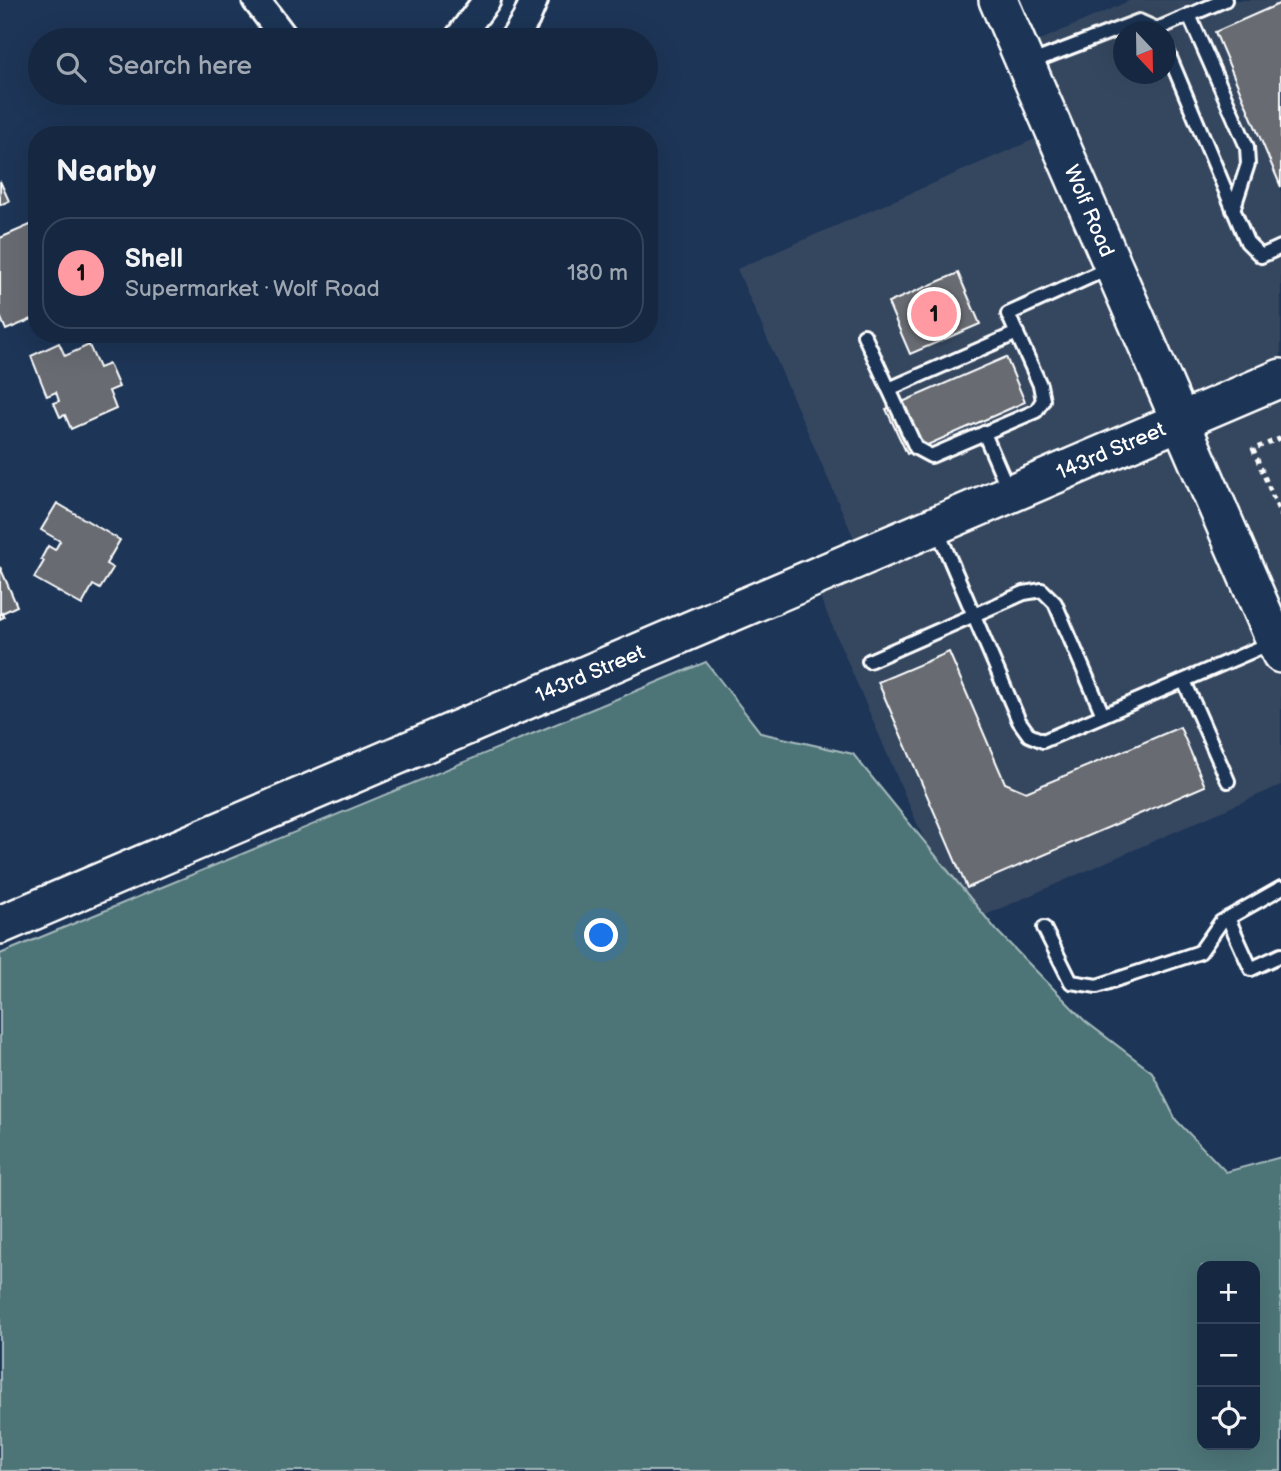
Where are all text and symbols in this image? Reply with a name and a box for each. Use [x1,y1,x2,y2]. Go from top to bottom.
north arrow [1113,21,1176,84]
search box [28,28,658,105]
icon: search [52,48,90,86]
text: Search here [108,51,252,82]
text: Nearby [56,154,156,190]
street label: Wolf Road [1058,161,1120,261]
text: Shell [125,244,183,275]
text: 1 [76,259,86,287]
text: 180 m [567,259,628,287]
text: Supermarket · Wolf Road [125,275,380,303]
pin: 1 [911,288,957,340]
street label: 143rd Street [1053,417,1170,485]
street label: 143rd Street [532,640,649,708]
your location [584,918,618,952]
map controls [1197,1261,1260,1450]
button: + [1197,1261,1260,1324]
button: − [1197,1324,1260,1387]
button: locate [1197,1387,1260,1450]

